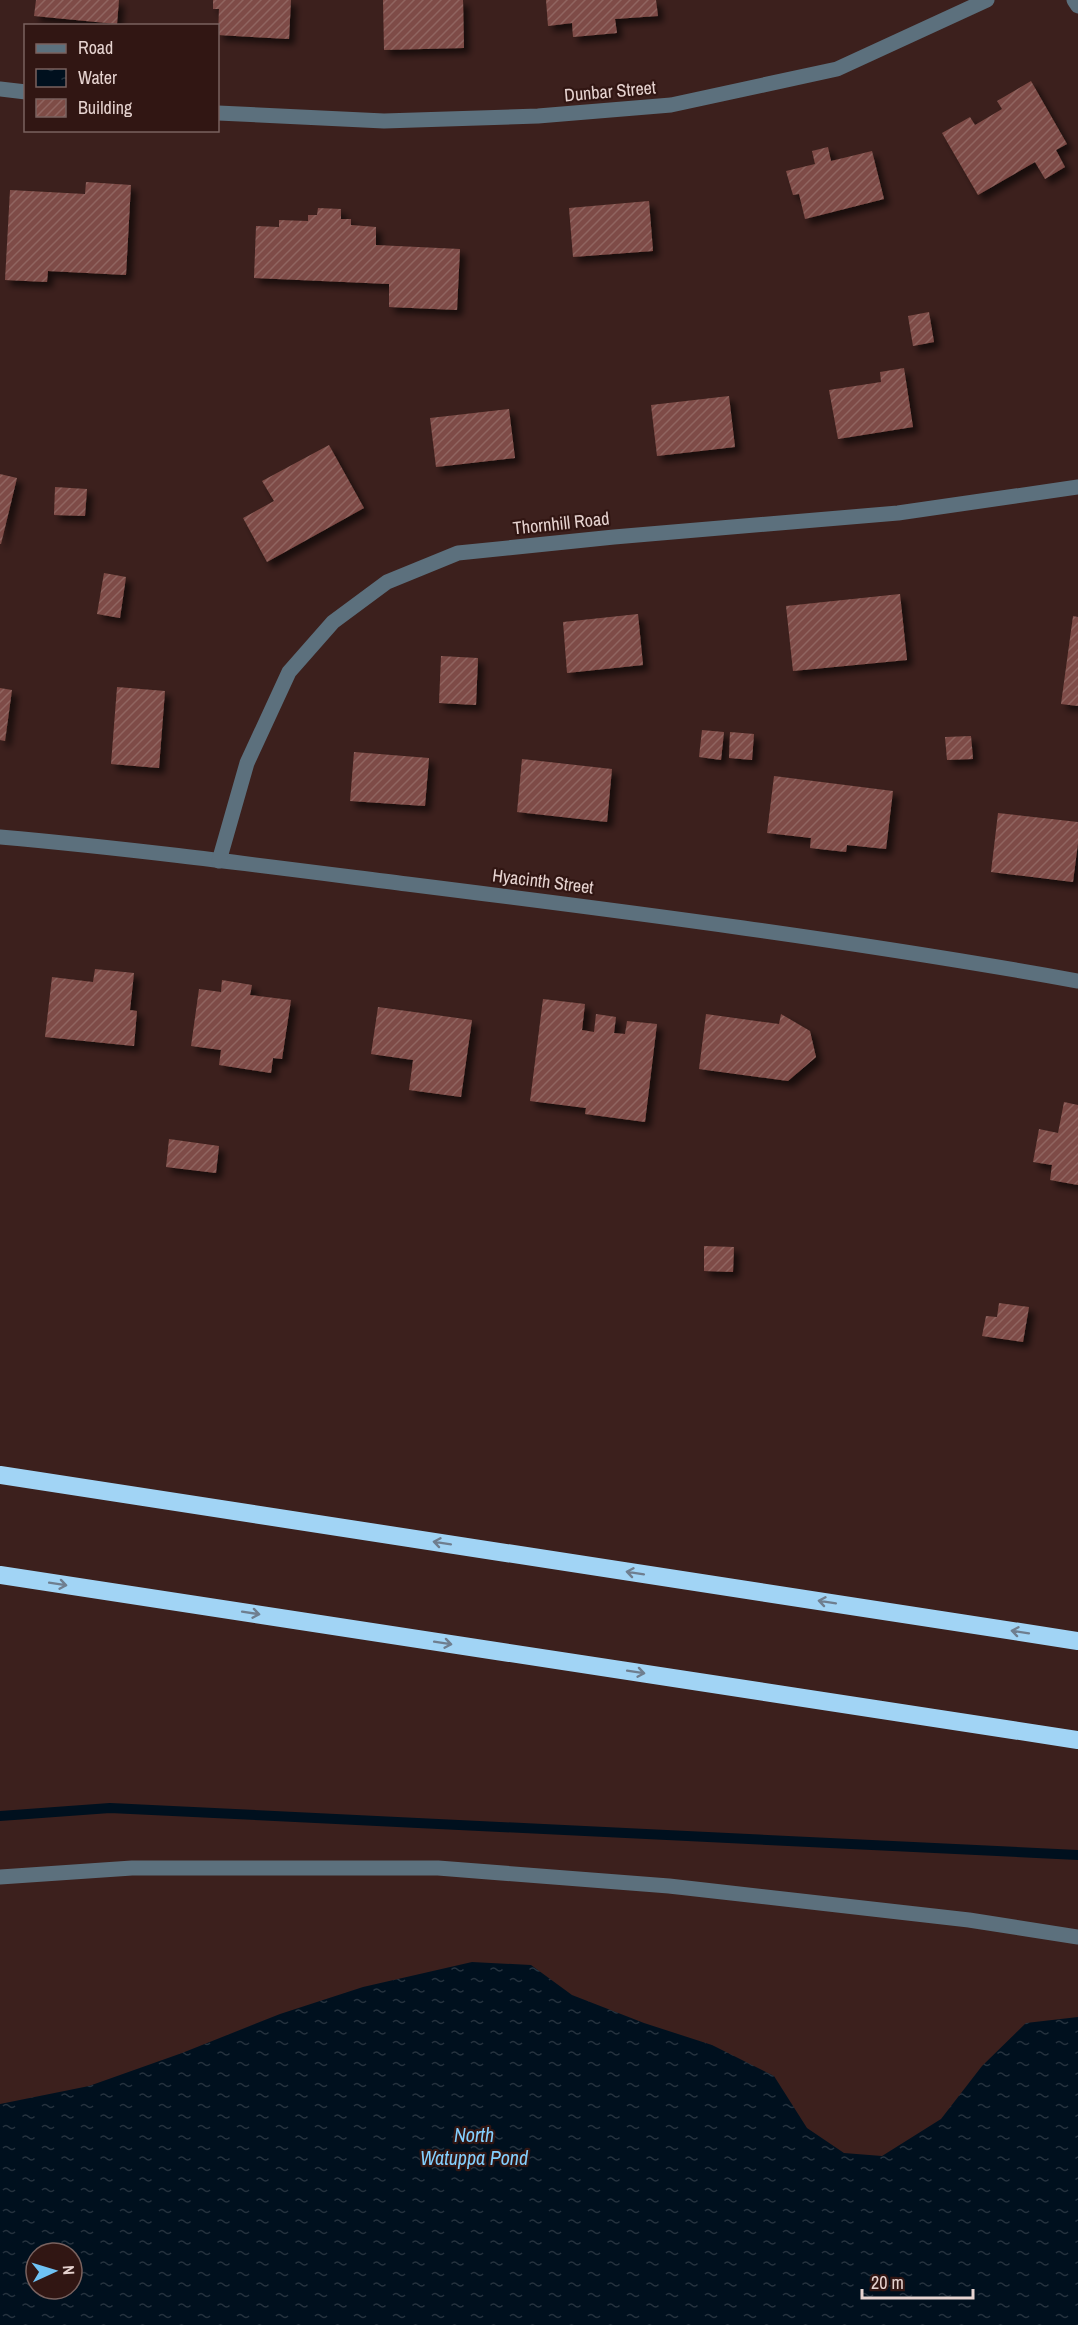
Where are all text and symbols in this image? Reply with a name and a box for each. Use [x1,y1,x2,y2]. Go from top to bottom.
legend [24,24,219,132]
text: Road [78,35,113,60]
text: Water [78,65,117,90]
street label: Dunbar Street [563,75,657,107]
text: Building [78,95,133,120]
street label: Thornhill Road [512,506,610,540]
street label: Hyacinth Street [491,862,595,900]
one-way arrow [433,1537,452,1548]
one-way arrow [625,1567,645,1578]
one-way arrow [47,1578,67,1589]
one-way arrow [818,1597,838,1608]
one-way arrow [240,1608,260,1619]
one-way arrow [1011,1626,1031,1637]
one-way arrow [433,1637,453,1648]
one-way arrow [626,1667,645,1678]
water label: North Watuppa Pond [420,2121,529,2171]
north arrow [24,2241,84,2301]
scale bar [862,2262,973,2300]
text: N [58,2264,80,2275]
text: 20 m [871,2270,904,2295]

